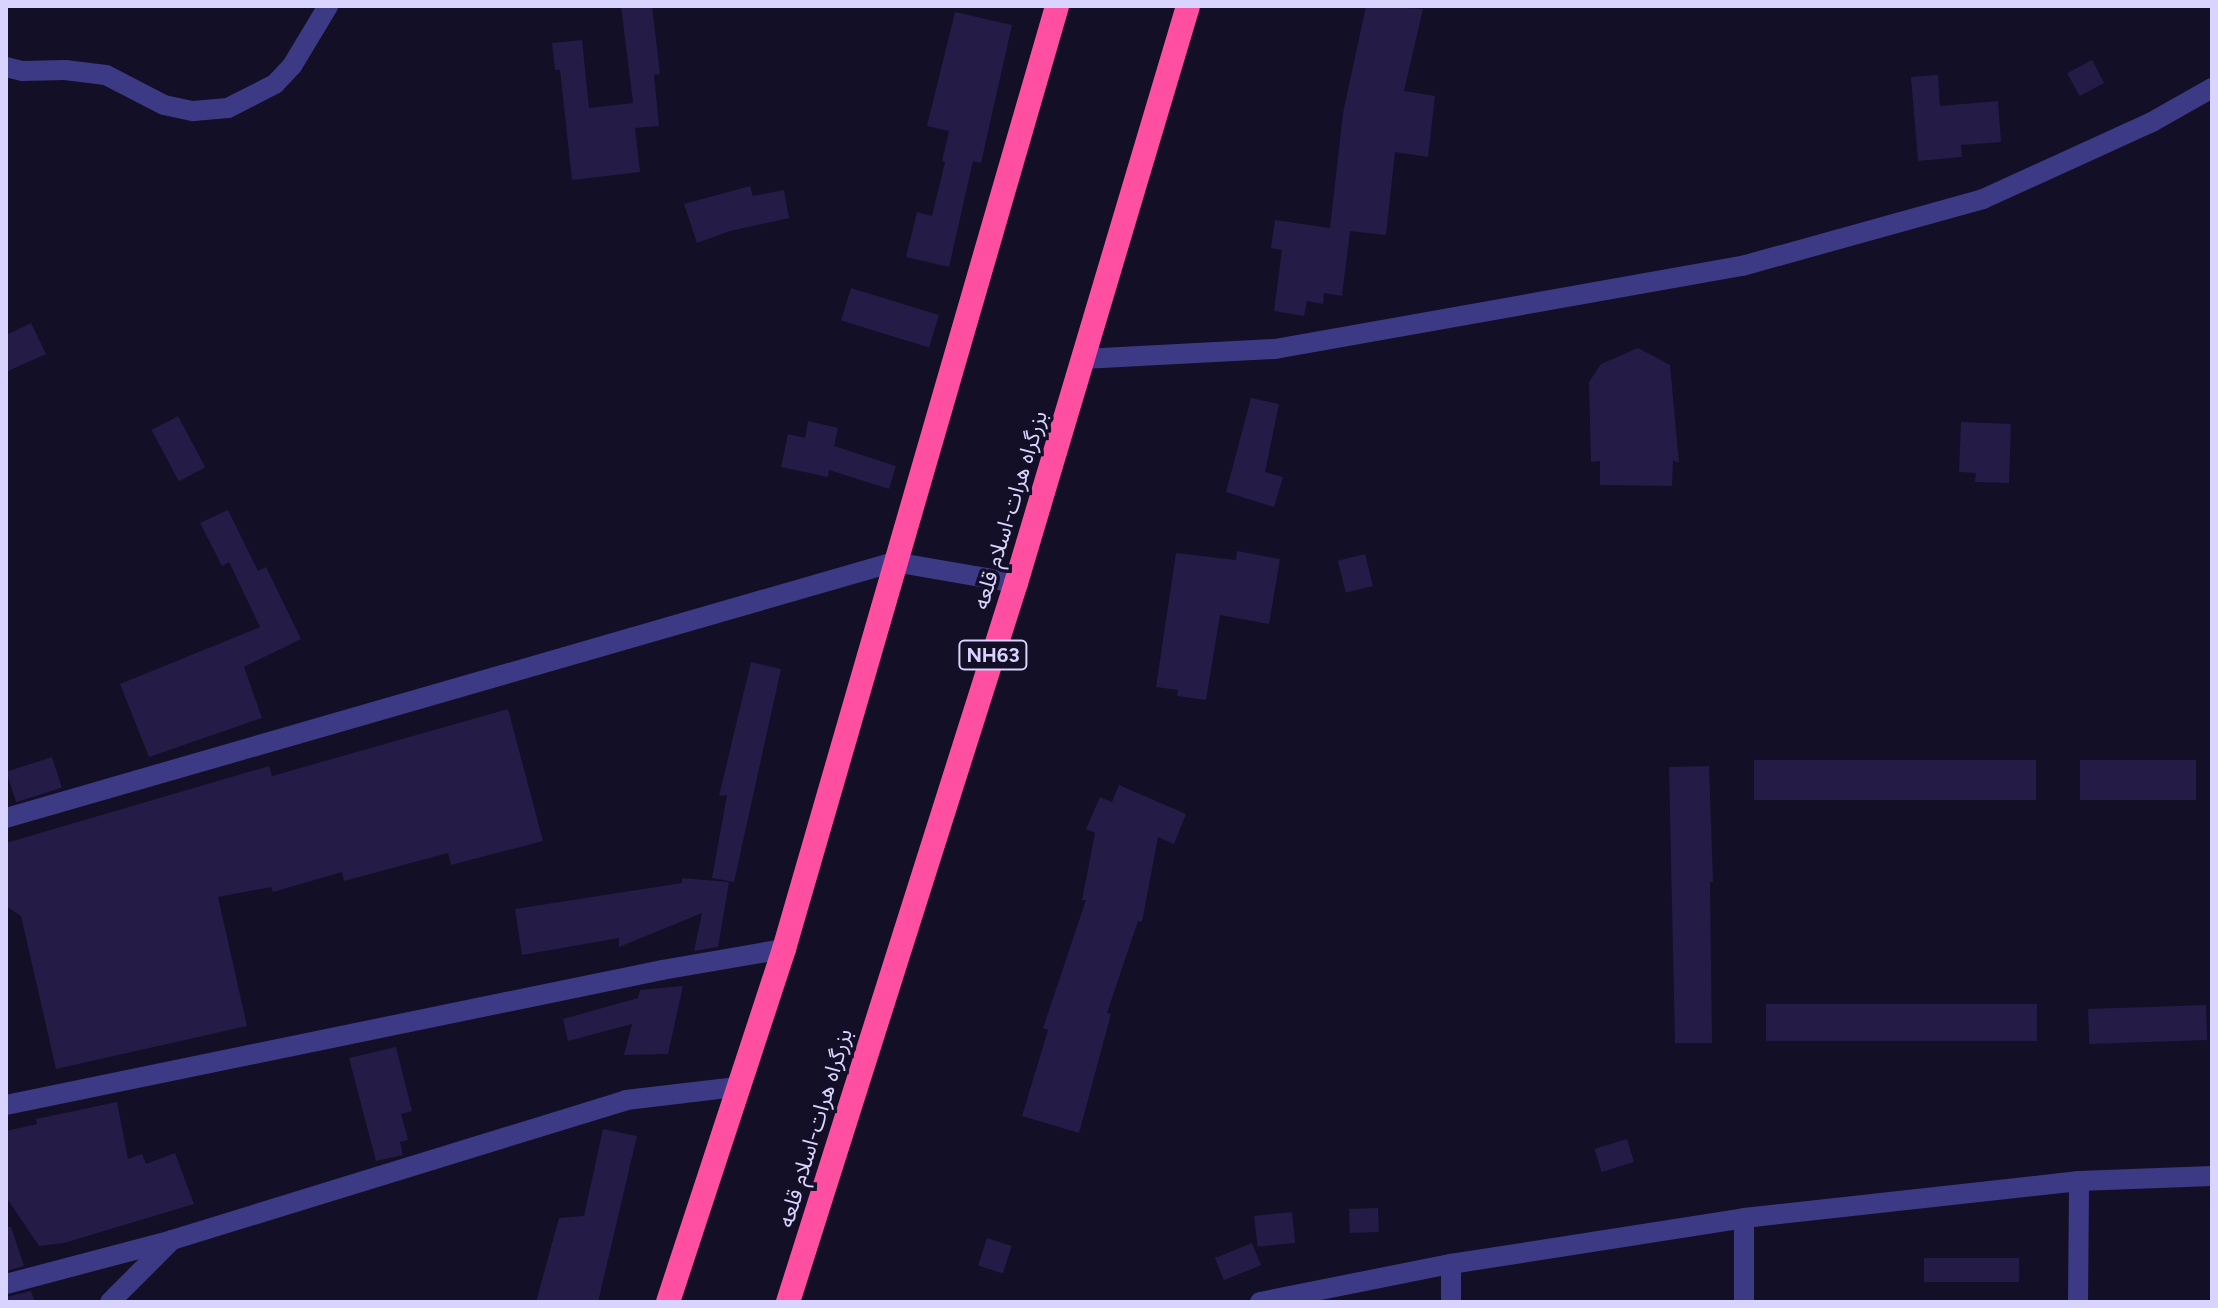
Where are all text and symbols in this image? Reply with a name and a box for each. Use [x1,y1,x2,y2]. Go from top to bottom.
street label: بزرگراه هرات-اسلام قلعه [967,408,1053,612]
road number: NH63 [957,639,1029,671]
street label: بزرگراه هرات-اسلام قلعه [772,1026,858,1230]

